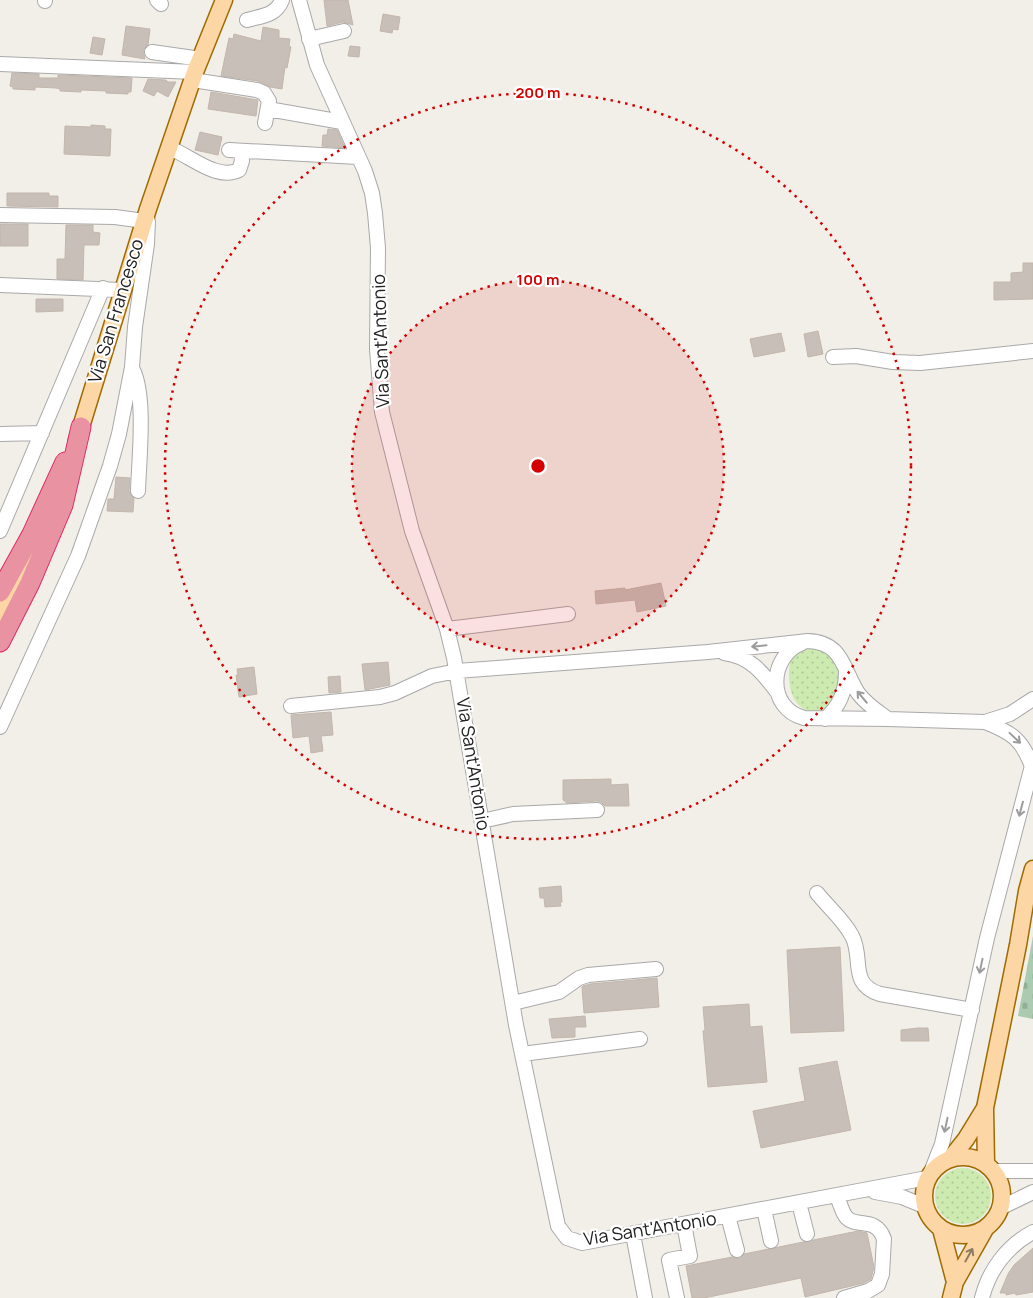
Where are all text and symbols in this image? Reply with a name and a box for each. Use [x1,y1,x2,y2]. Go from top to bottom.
text: 200 m [515,82,561,103]
street label: Via San Francesco [82,236,148,386]
text: 100 m [517,269,559,290]
street label: Via Sant'Antonio [366,274,394,408]
centre of rings [529,457,547,475]
one-way arrow [752,641,768,651]
one-way arrow [857,691,868,704]
street label: Via Sant'Antonio [452,696,496,832]
one-way arrow [1009,732,1021,744]
one-way arrow [1015,800,1025,816]
one-way arrow [976,958,985,974]
one-way arrow [941,1117,951,1133]
street label: Via Sant'Antonio [582,1206,718,1250]
one-way arrow [964,1248,974,1263]

